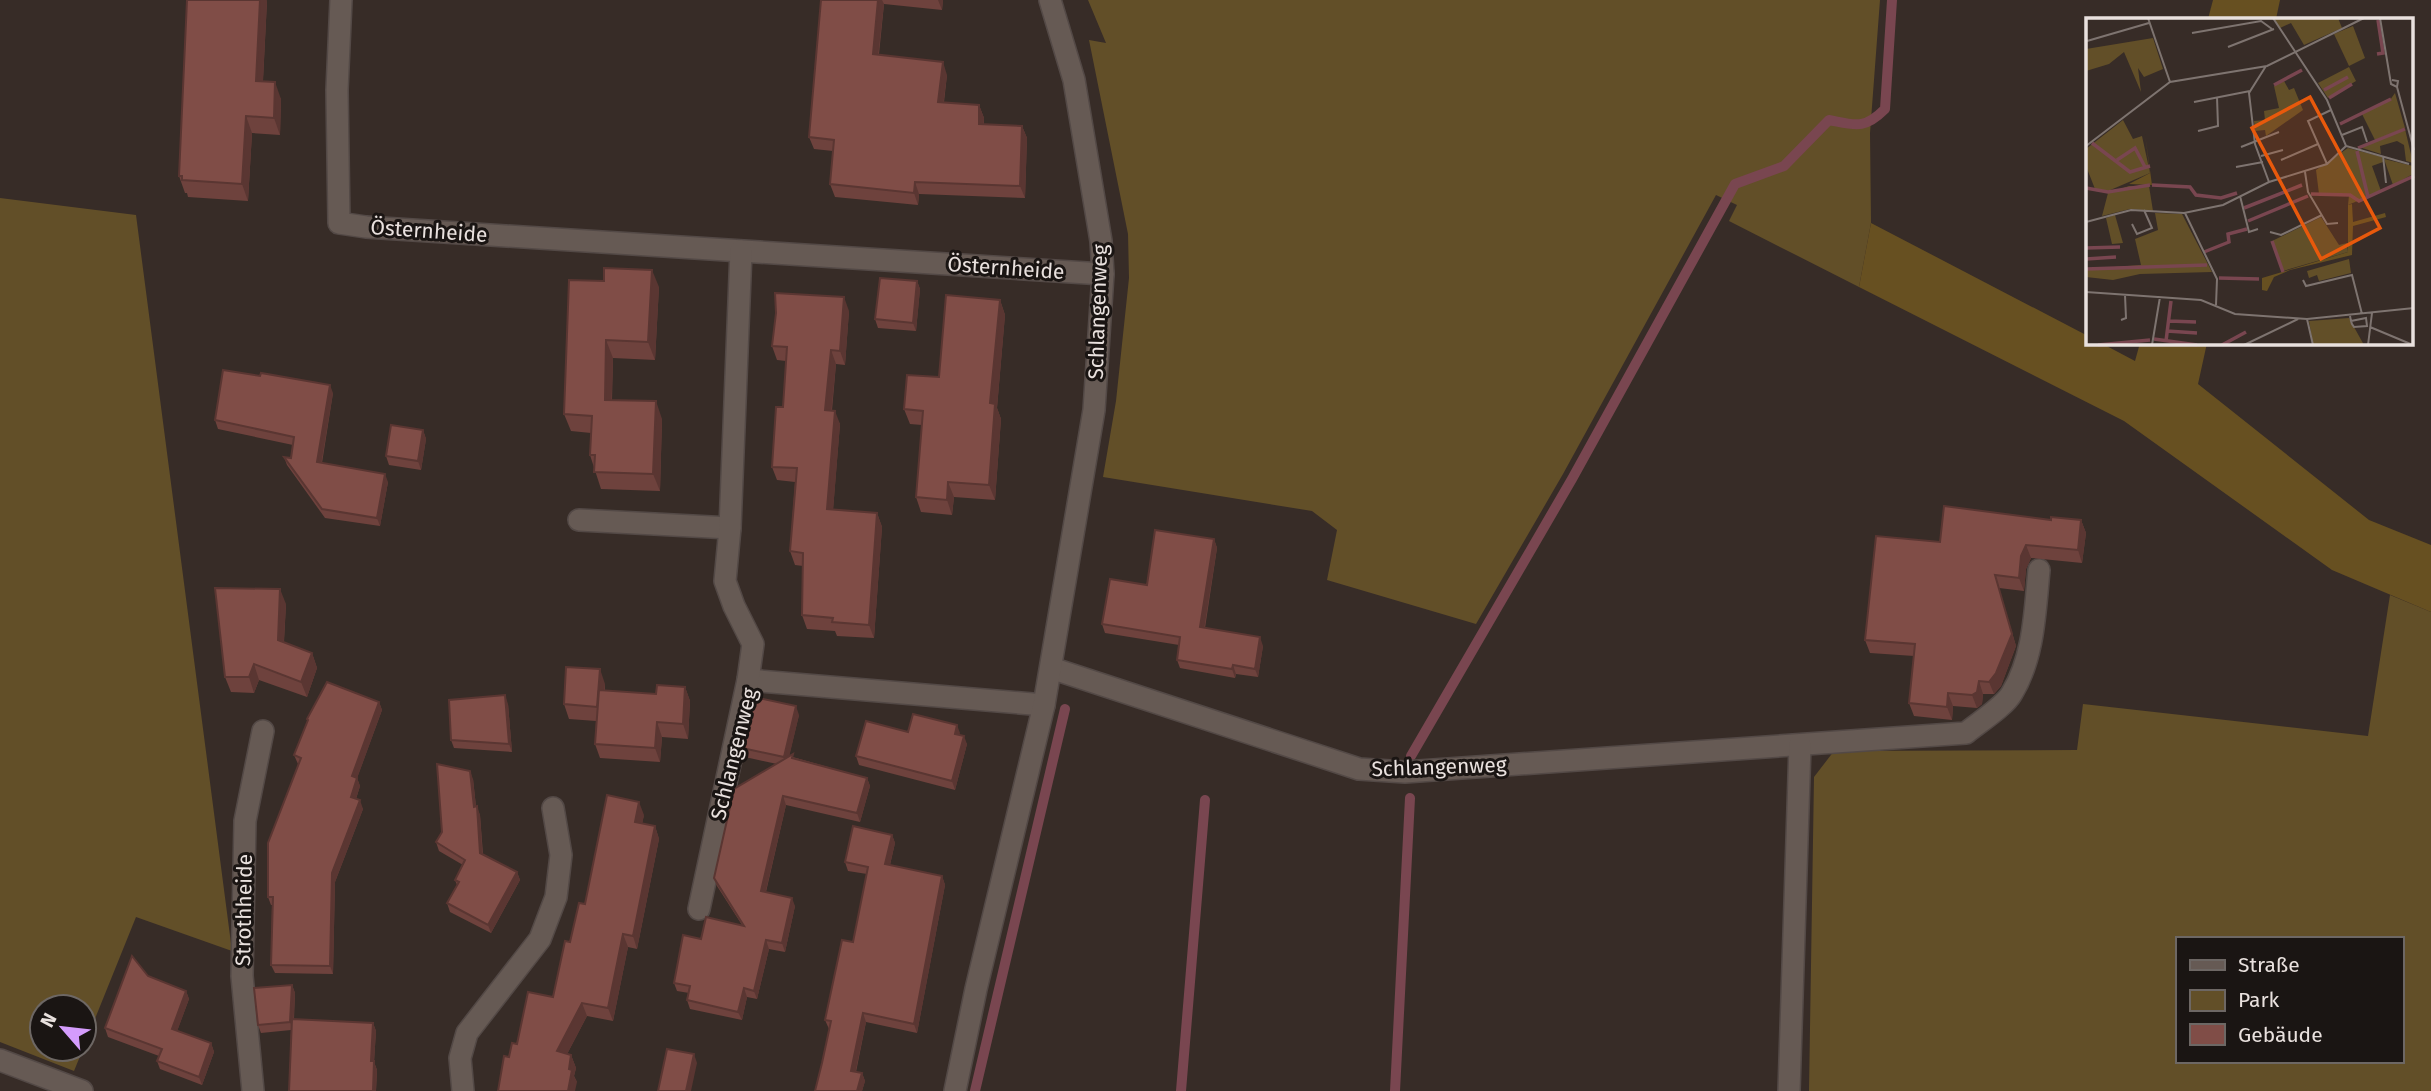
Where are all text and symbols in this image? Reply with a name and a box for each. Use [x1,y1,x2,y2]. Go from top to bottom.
inset map [2086,18,2414,345]
street label: Östernheide [370,214,488,248]
street label: Schlangenweg [1083,244,1113,380]
street label: Östernheide [947,251,1065,285]
street label: Schlangenweg [705,685,763,823]
street label: Schlangenweg [1371,752,1507,782]
street label: Strothheide [230,854,258,966]
legend [2176,937,2403,1063]
text: Straße [2238,952,2300,978]
text: Park [2238,987,2280,1013]
north arrow [28,993,98,1063]
text: N [35,1009,62,1031]
text: Gebäude [2238,1022,2323,1048]

